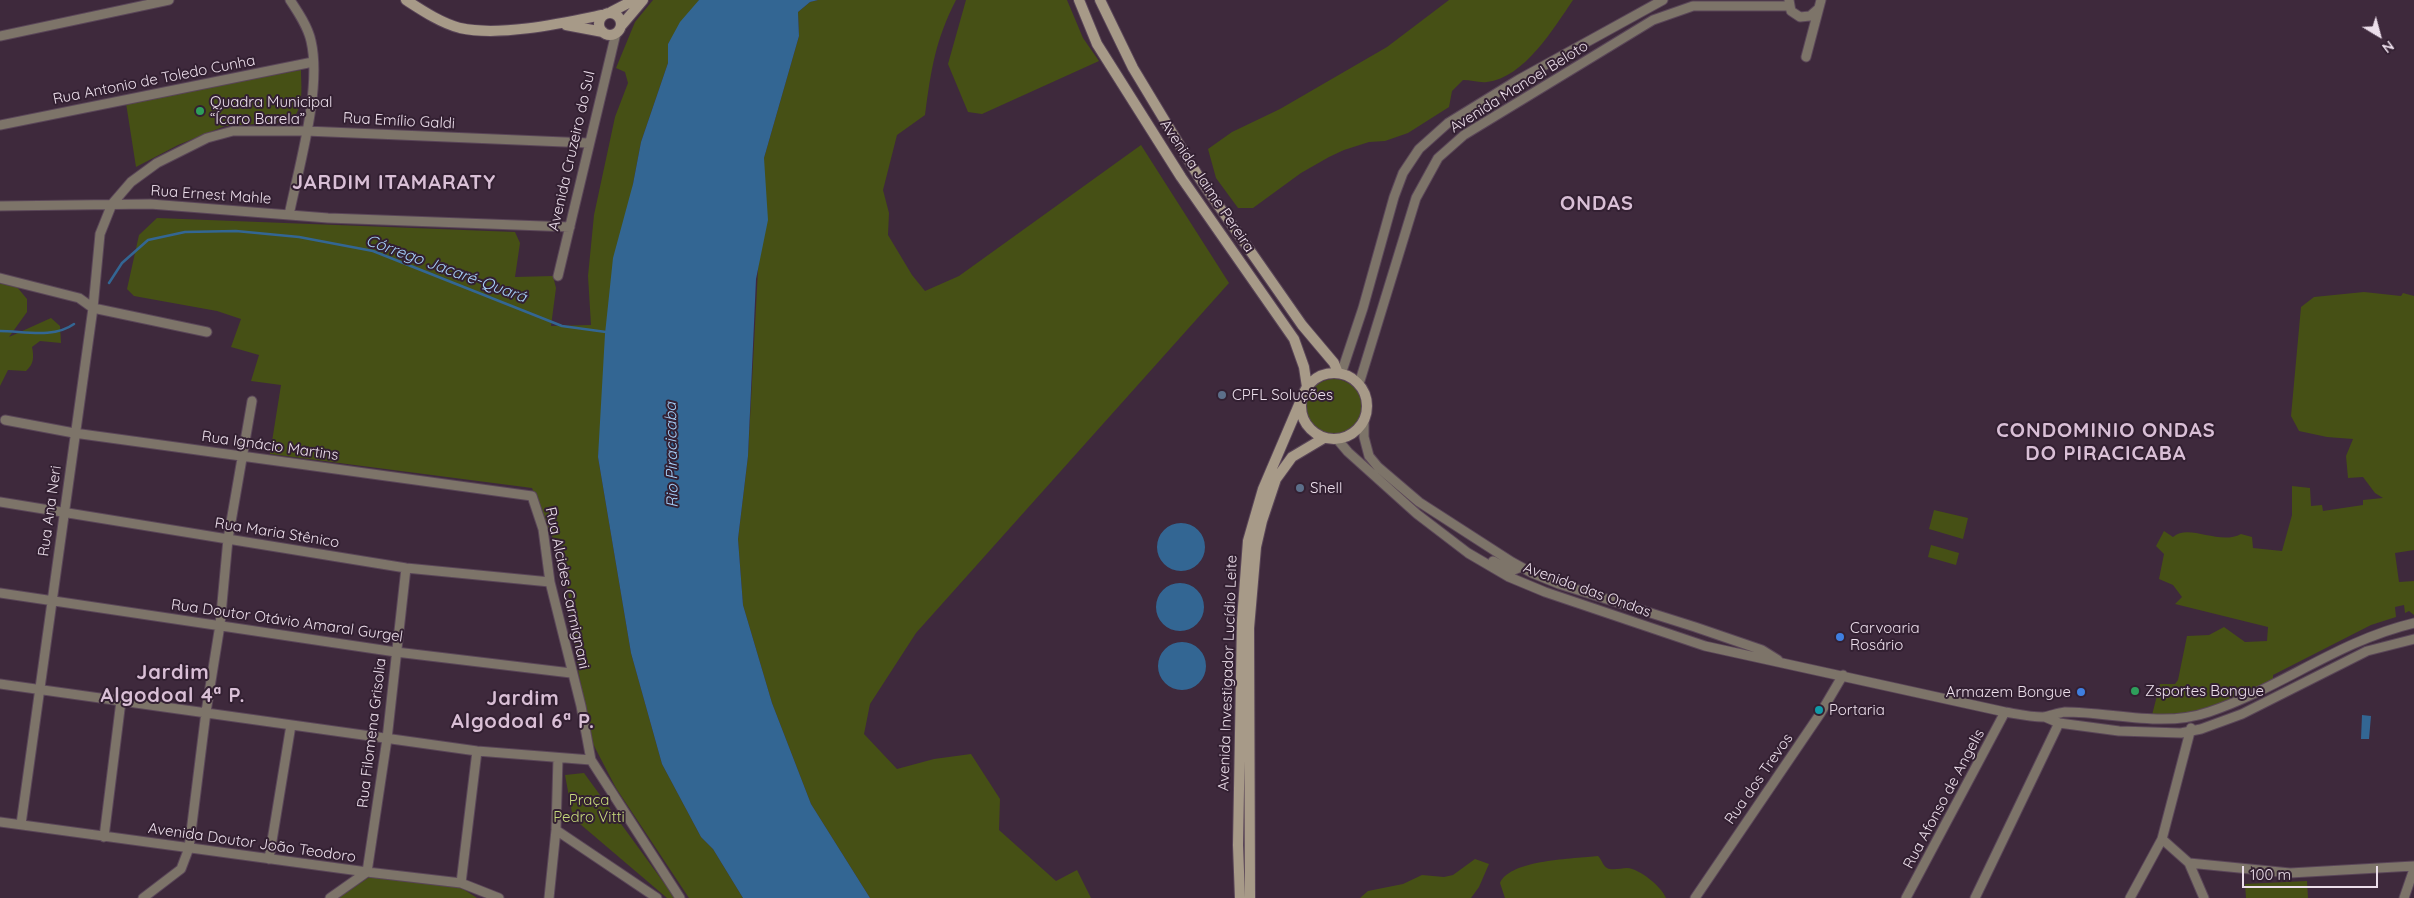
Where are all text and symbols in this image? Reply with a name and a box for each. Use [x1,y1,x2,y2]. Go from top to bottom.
north arrow [2354,10,2404,60]
street label: Avenida Manoel Beloto [1447,37,1591,137]
text: N [2379,37,2398,57]
street label: Rua Antonio de Toledo Cunha [51,52,257,108]
street label: Avenida Cruzeiro do Sul [545,69,599,233]
place label: Quadra Municipal “Ícaro Barela” [210,93,333,128]
marker: Quadra Municipal “Ícaro Barela” [194,105,206,117]
street label: Rua Emílio Galdi [343,109,455,133]
street label: Avenida Jaime Pereira [1156,116,1258,256]
district label: JARDIM ITAMARATY [290,171,498,195]
street label: Rua Ernest Mahle [150,182,272,208]
district label: ONDAS [1559,192,1635,216]
water label: Córrego Jacaré-Quará [363,231,529,307]
place label: CPFL Soluções [1232,386,1333,404]
marker: CPFL Soluções [1216,389,1228,401]
water label: Rio Piracicaba [661,402,683,508]
district label: CONDOMINIO ONDAS DO PIRACICABA [1994,419,2218,466]
street label: Rua Ignácio Martins [200,427,340,465]
street label: Rua Ana Neri [35,464,65,558]
place label: Shell [1310,479,1342,497]
marker: Shell [1294,482,1306,494]
street label: Rua Alcides Carmignani [541,506,593,670]
street label: Rua Maria Stênico [213,514,341,552]
street label: Avenida Investigador Lucídio Leite [1215,555,1241,791]
street label: Avenida das Ondas [1521,559,1653,621]
street label: Rua Doutor Otávio Amaral Gurgel [170,596,404,646]
place label: Carvoaria Rosário [1850,619,1919,654]
marker: Carvoaria Rosário [1834,631,1846,643]
street label: Rua Filomena Grisolia [354,657,390,809]
district label: Jardim Algodoal 4ª P. [108,661,238,708]
place label: Zsportes Bongue [2145,682,2264,700]
place label: Armazem Bongue [1946,683,2071,701]
marker: Zsportes Bongue [2129,685,2141,697]
marker: Armazem Bongue [2075,686,2087,698]
district label: Jardim Algodoal 6ª P. [458,687,588,734]
place label: Portaria [1829,701,1885,719]
marker: Portaria [1813,704,1825,716]
street label: Rua Afonso de Angelis [1900,726,1988,872]
street label: Rua dos Trevos [1721,730,1797,828]
park label: Praça Pedro Vitti [553,791,625,826]
street label: Avenida Doutor João Teodoro [147,820,357,866]
scale bar [2244,856,2380,888]
text: 100 m [2250,865,2291,884]

